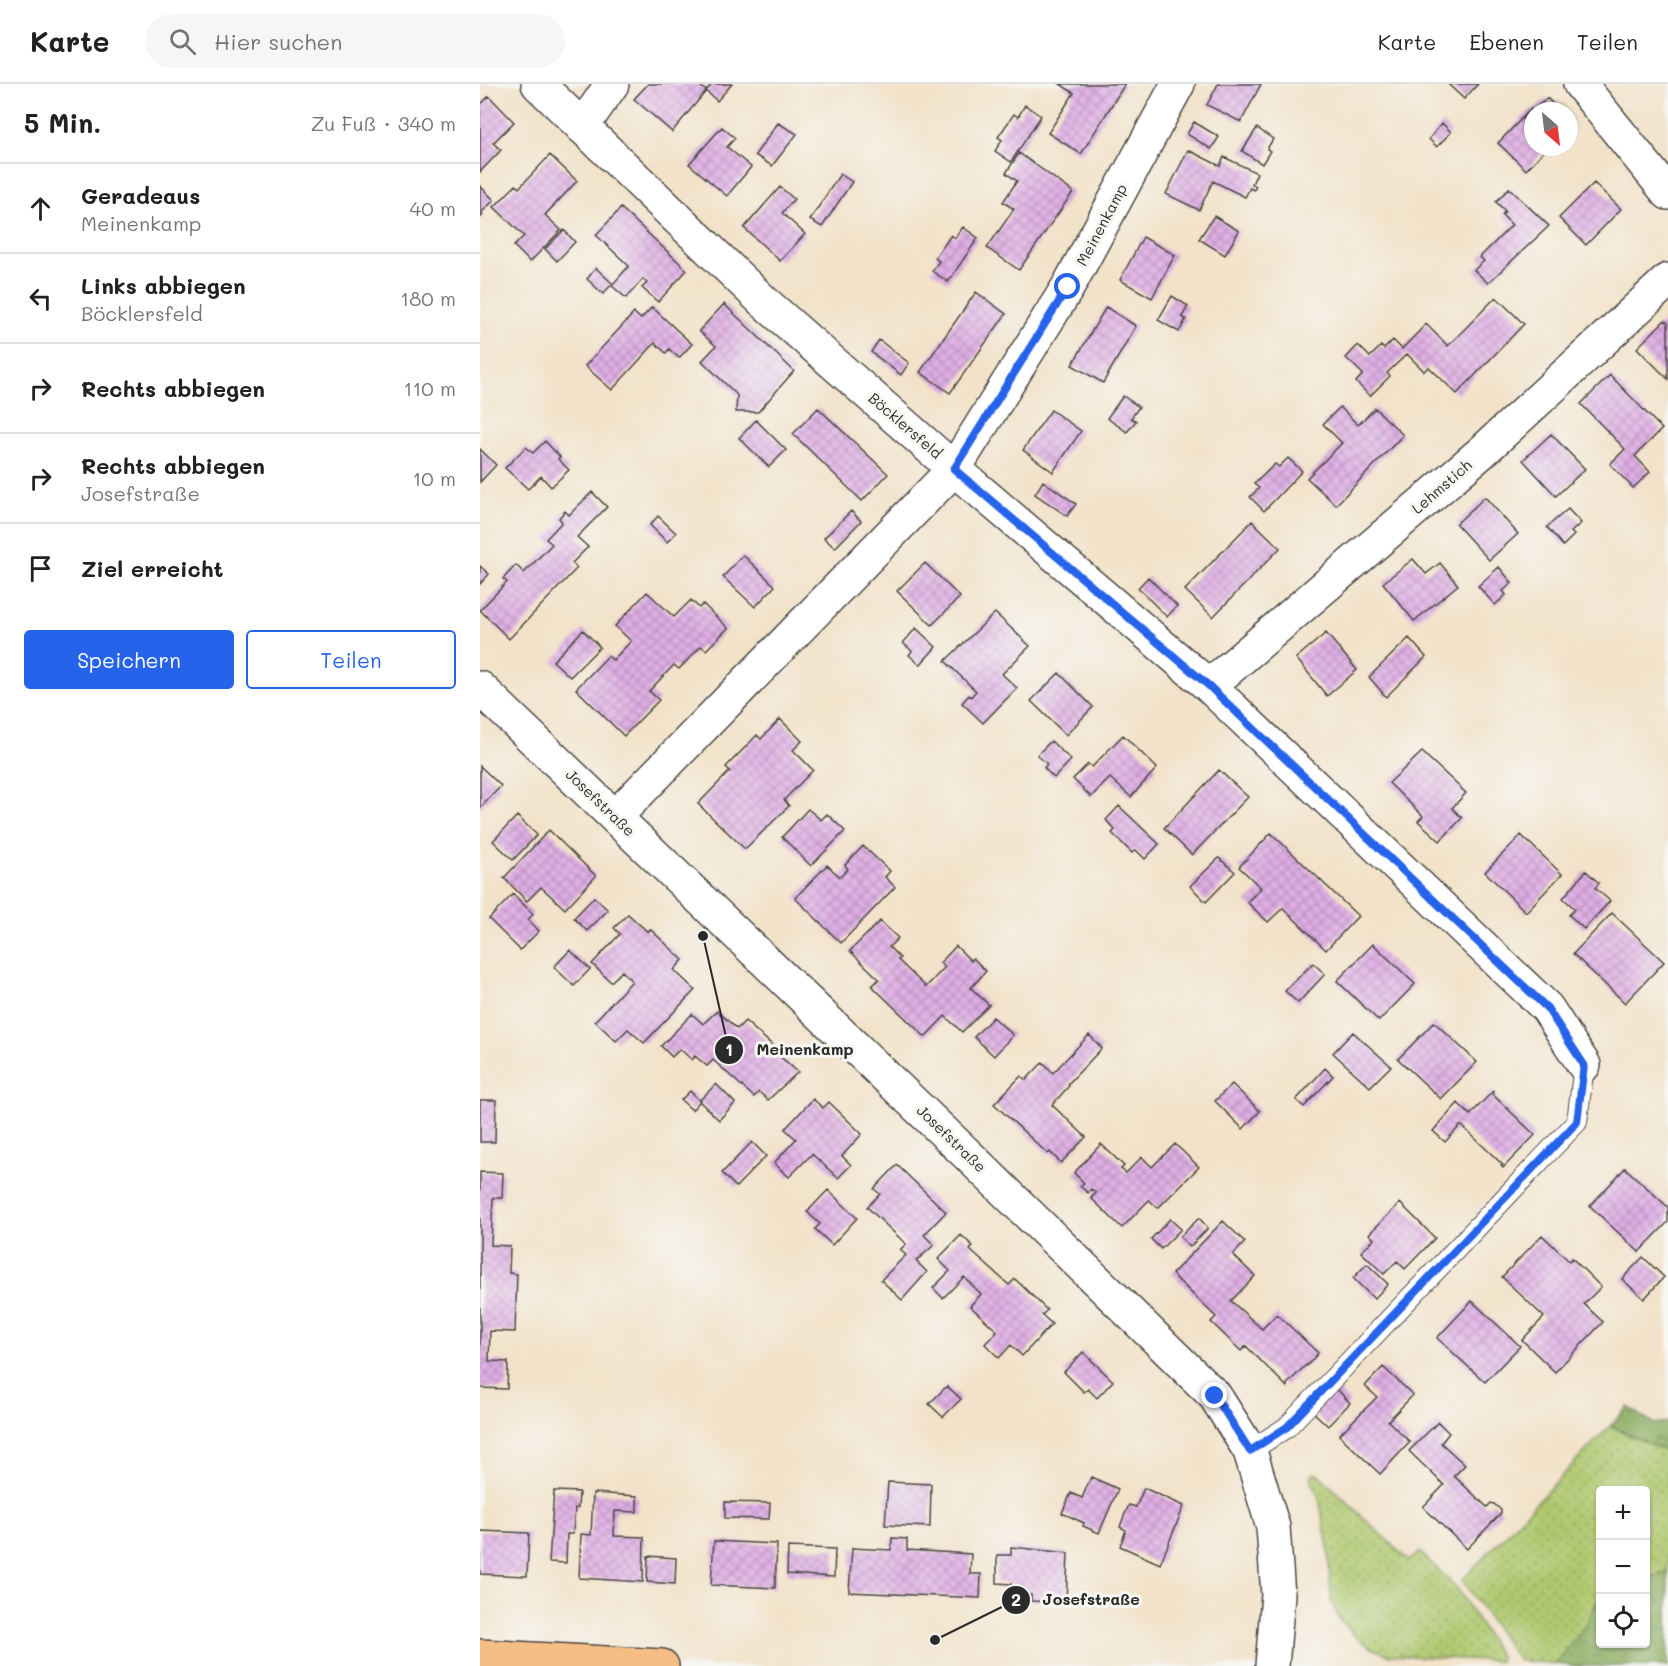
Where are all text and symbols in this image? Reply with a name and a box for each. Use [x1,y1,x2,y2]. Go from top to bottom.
search box [145,14,565,68]
text: Karte [30,23,109,59]
icon: search [166,25,199,58]
text: Hier suchen [214,27,342,56]
text: Karte [1378,28,1436,55]
text: Ebenen [1469,28,1544,55]
text: Teilen [1577,28,1638,55]
north arrow [1524,102,1578,156]
text: 5 Min. [24,106,101,140]
text: Zu Fuß · 340 m [311,110,456,136]
street label: Meinenkamp [1071,180,1131,269]
text: Geradeaus [81,181,200,210]
icon: ahead [24,192,57,225]
text: 40 m [410,195,456,221]
text: Meinenkamp [81,210,201,236]
text: Links abbiegen [81,271,246,300]
route start [1054,273,1080,299]
icon: left [24,282,57,315]
text: 180 m [400,285,456,311]
text: Böcklersfeld [81,300,203,326]
icon: right [24,372,57,405]
text: Rechts abbiegen [81,374,265,403]
text: 110 m [403,375,456,401]
street label: Böcklersfeld [865,388,947,463]
text: Rechts abbiegen [81,451,265,480]
street label: Lehmstich [1407,455,1476,518]
icon: right [24,462,57,495]
text: 10 m [412,465,456,491]
text: Josefstraße [81,480,200,506]
icon: arrive [24,552,57,585]
text: Ziel erreicht [81,554,223,583]
button: Speichern [24,630,234,689]
button: Teilen [246,630,456,689]
street label: Josefstraße [562,764,640,840]
callout: Meinenkamp [714,1033,865,1067]
text: 1 [725,1037,733,1061]
text: Meinenkamp [756,1038,854,1059]
street label: Josefstraße [913,1100,991,1176]
route end [1201,1382,1227,1408]
map controls [1596,1486,1650,1648]
button: + [1596,1486,1650,1540]
button: − [1596,1540,1650,1594]
callout: Josefstraße [1001,1583,1152,1617]
text: 2 [1011,1587,1021,1611]
text: Josefstraße [1042,1588,1140,1609]
button: locate [1596,1594,1650,1648]

